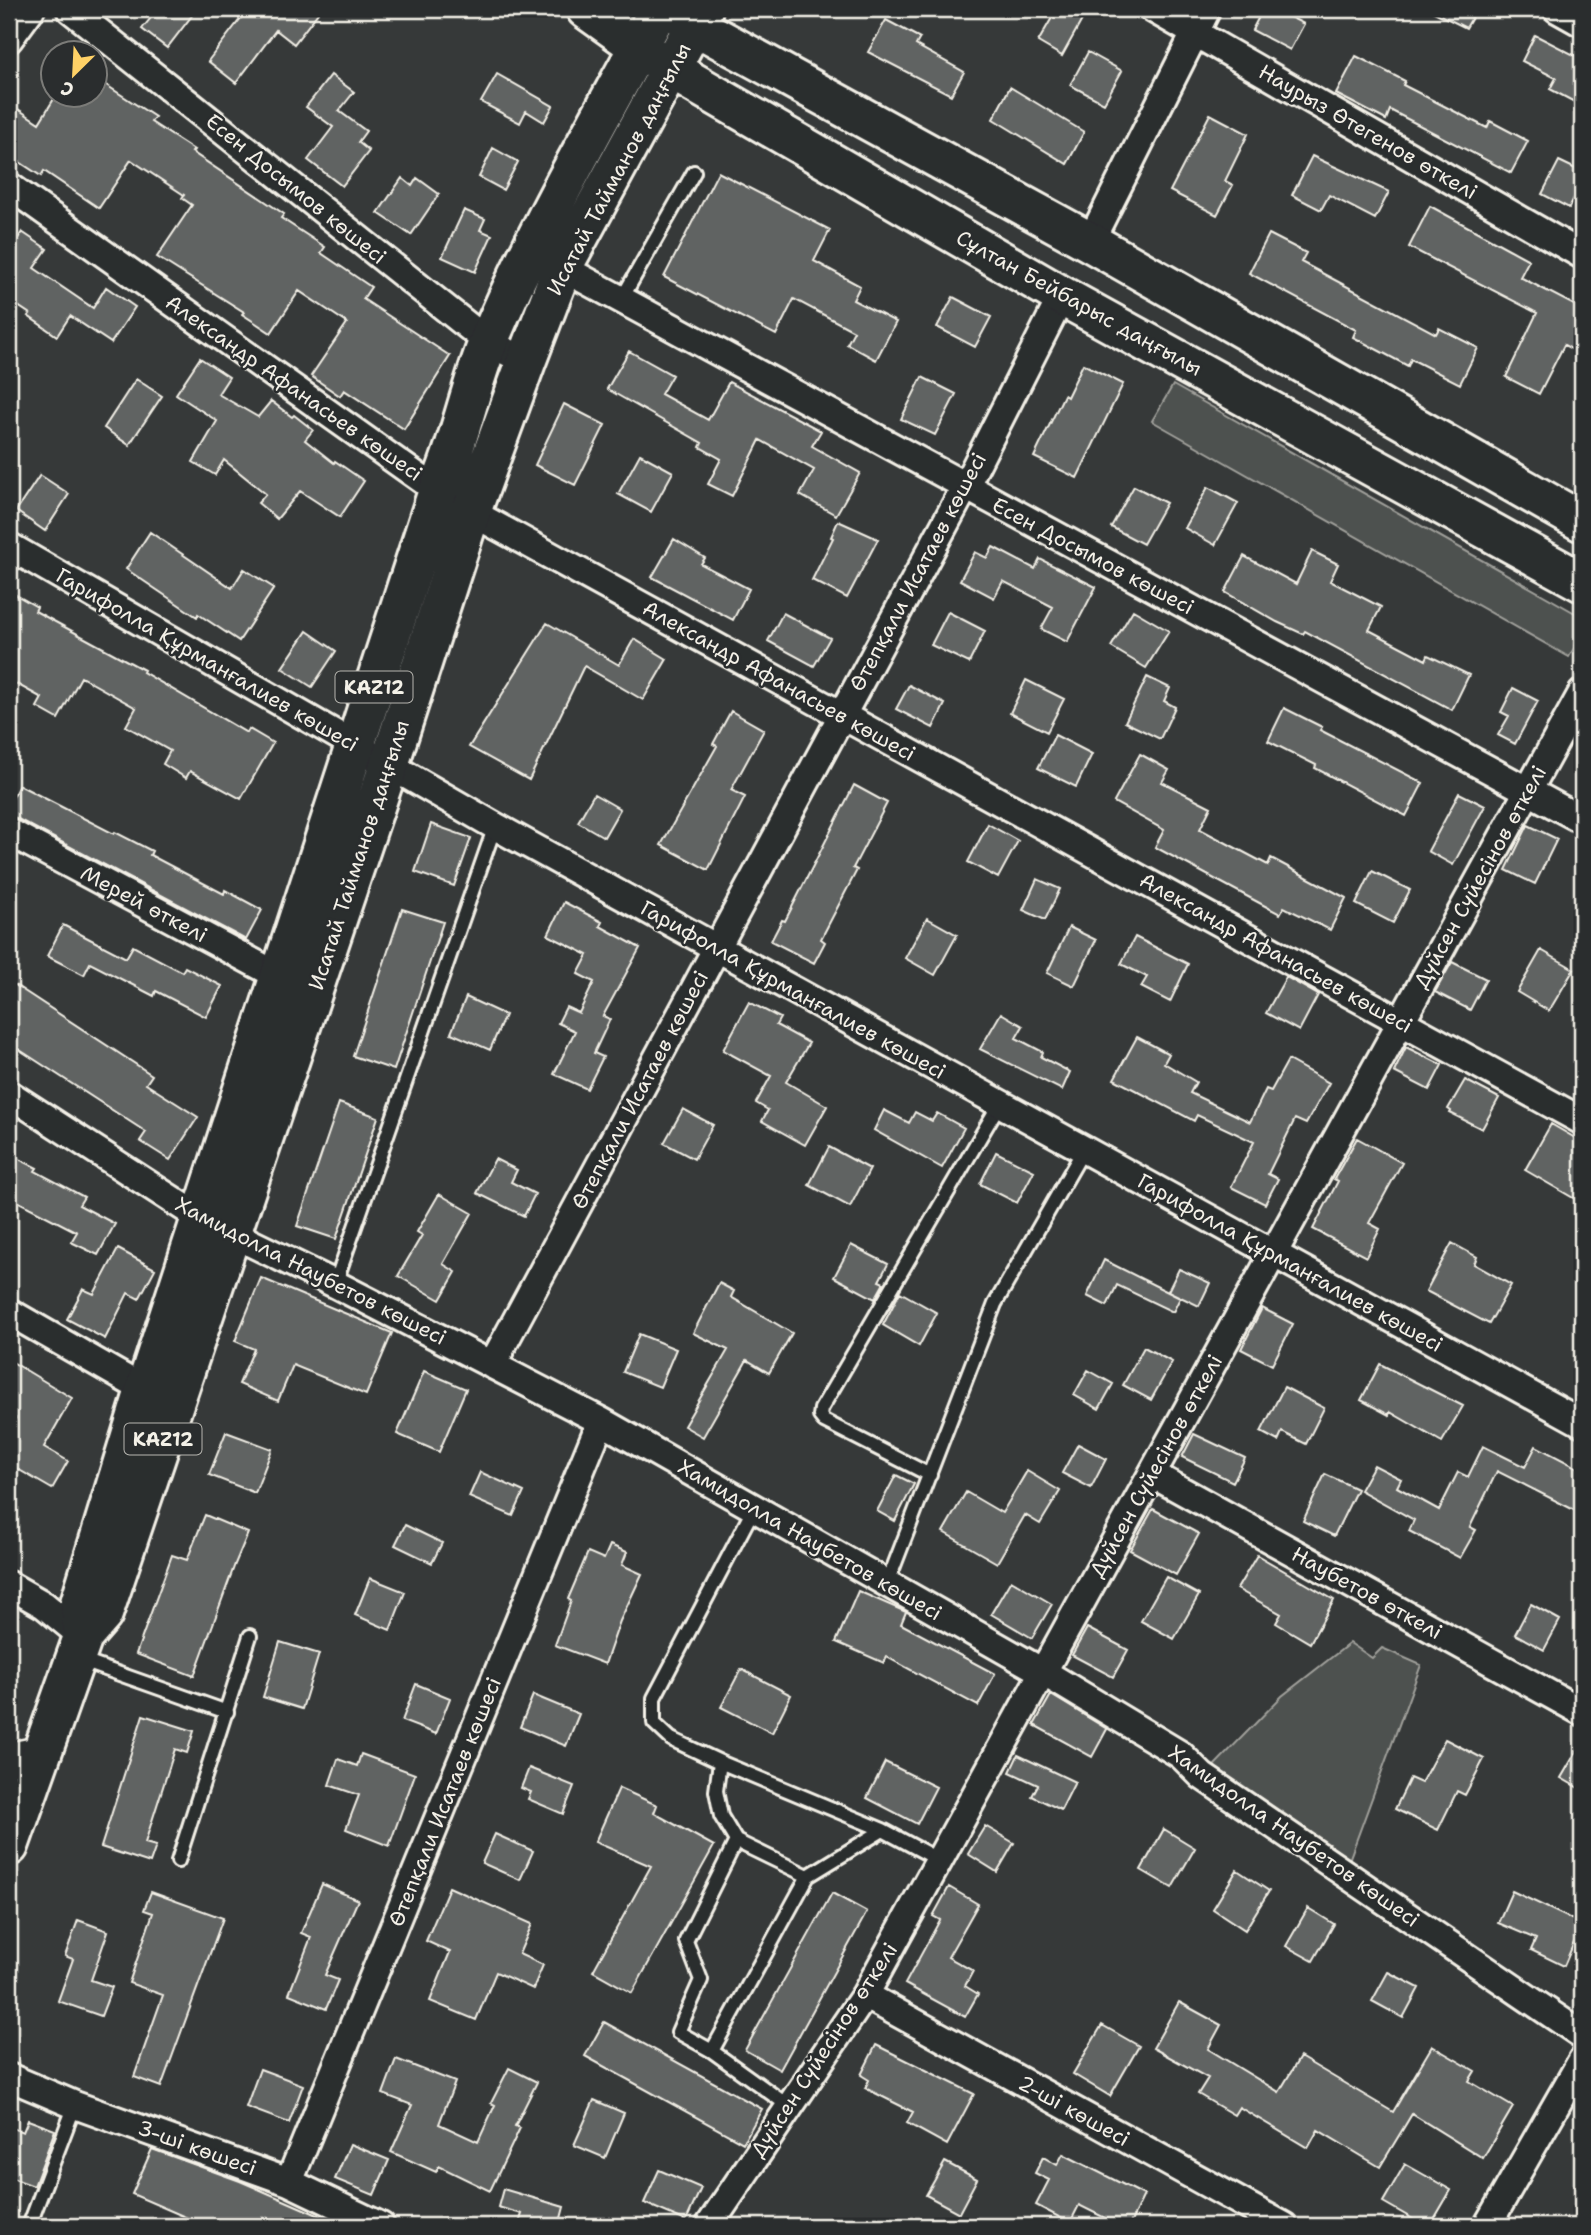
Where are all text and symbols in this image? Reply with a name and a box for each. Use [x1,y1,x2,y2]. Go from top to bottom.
north arrow [38,38,108,108]
street label: Исатай Тайманов даңғылы [540,38,698,300]
street label: Наурыз Өтегенов өткелі [1254,58,1482,206]
text: С [57,75,78,103]
street label: Есен Досымов көшесі [200,107,392,271]
street label: Сұлтан Бейбарыс даңғылы [951,224,1207,382]
street label: Александр Афанасьев көшесі [160,288,428,488]
street label: Өтепқали Исатаев көшесі [843,448,993,696]
street label: Есен Досымов көшесі [987,491,1199,621]
street label: Гарифолла Құрманғалиев көшесі [51,562,363,758]
street label: Александр Афанасьев көшесі [638,594,920,768]
road number: KAZ12 [336,672,412,702]
street label: Исатай Тайманов даңғылы [302,716,416,994]
street label: Дүйсен Сүйесінов өткелі [1407,761,1553,993]
street label: Мерей өткелі [76,859,212,949]
street label: Александр Афанасьев көшесі [1135,866,1417,1040]
street label: Гарифолла Құрманғалиев көшесі [635,894,951,1086]
street label: Өтепқали Исатаев көшесі [565,966,715,1214]
street label: Гарифолла Құрманғалиев көшесі [1132,1167,1448,1359]
street label: Хамидолла Наубетов көшесі [171,1190,451,1352]
street label: Дүйсен Сүйесінов өткелі [1083,1350,1229,1582]
road number: KAZ12 [124,1424,202,1455]
street label: Хамидолла Наубетов көшесі [673,1453,947,1627]
street label: Наубетов өткелі [1287,1540,1447,1646]
street label: Өтепқали Исатаев көшесі [382,1673,508,1931]
street label: Хамидолла Наубетов көшесі [1163,1738,1425,1934]
street label: Дүйсен Сүйесінов өткелі [744,1937,904,2163]
street label: 2-ші көшесі [1013,2069,1135,2153]
street label: 3-ші көшесі [134,2114,260,2182]

